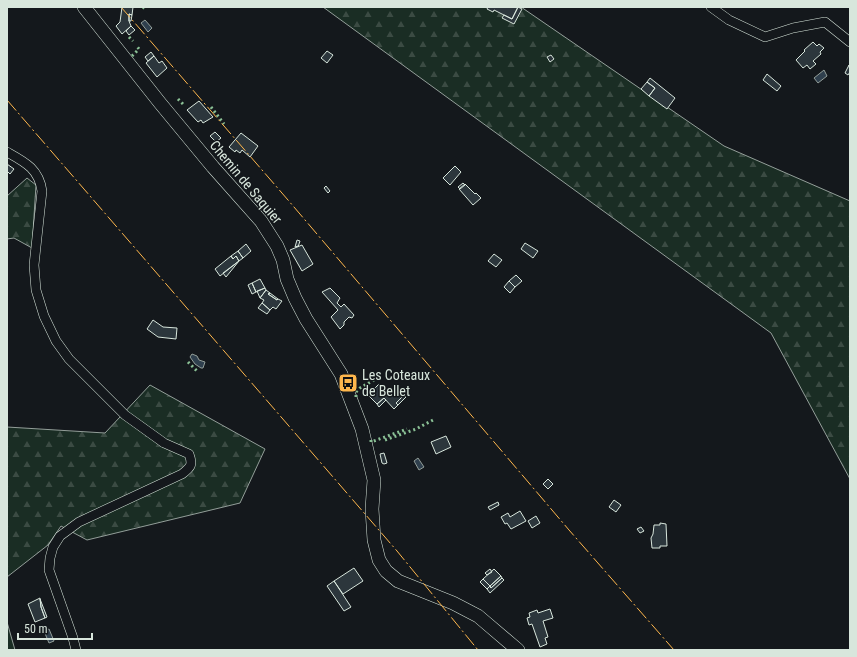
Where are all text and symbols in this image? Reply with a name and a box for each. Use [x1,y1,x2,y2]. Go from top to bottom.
street label: Chemin de Saquier [207,137,285,227]
place label: Les Coteaux de Bellet [362,367,430,399]
bus stop icon: Les Coteaux de Bellet [337,372,359,394]
scale bar [18,615,92,641]
text: 50 m [24,622,48,636]

